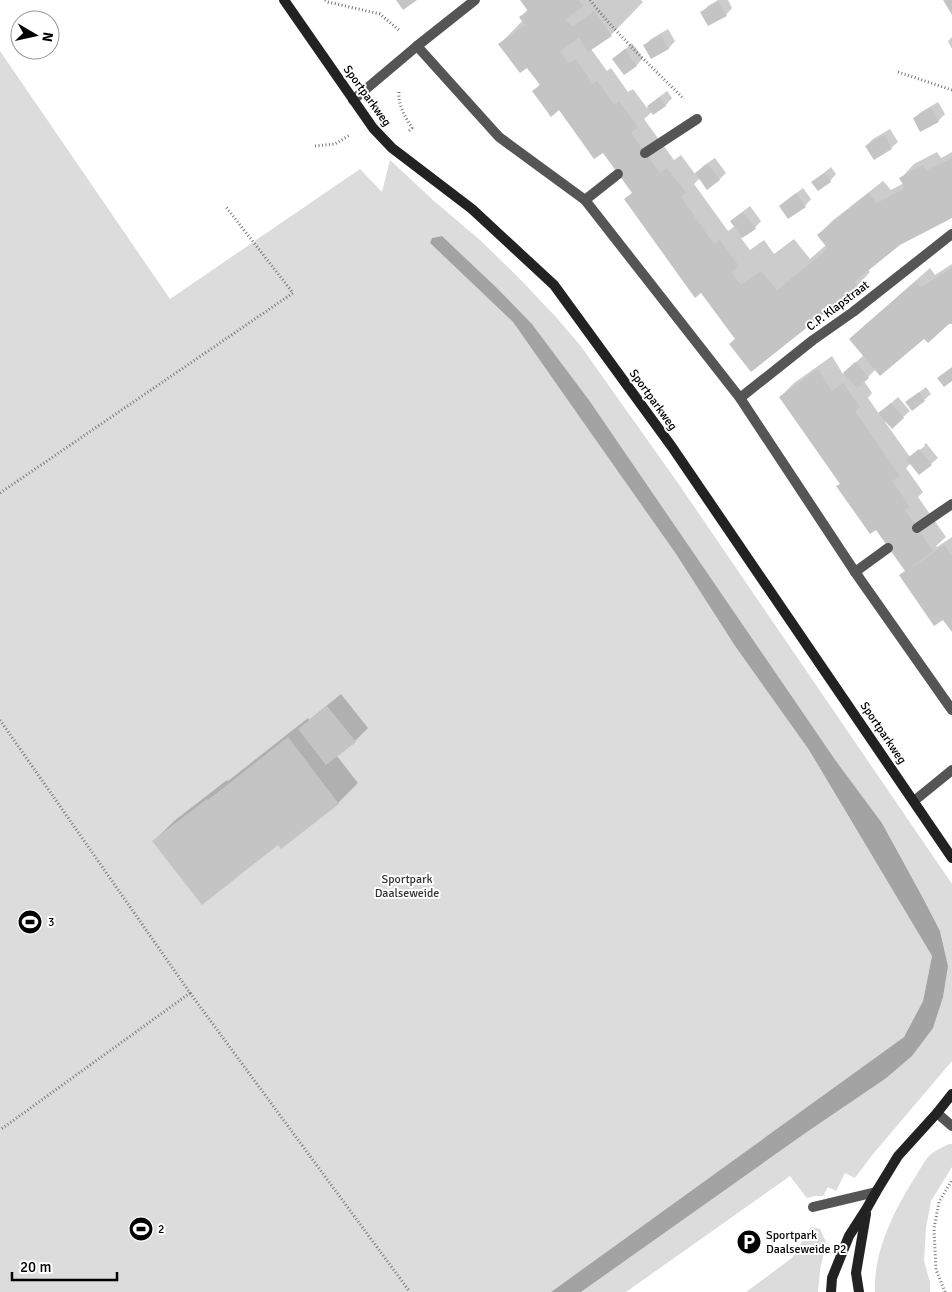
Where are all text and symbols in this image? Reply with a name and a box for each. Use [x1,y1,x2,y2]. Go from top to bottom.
north arrow [10,10,60,60]
text: N [38,31,57,43]
street label: Sportparkweg [340,63,394,129]
street label: C.P. Klapstraat [804,278,872,334]
street label: Sportparkweg [626,367,680,433]
street label: Sportparkweg [857,699,909,767]
park label: Sportpark Daalseweide [375,872,439,901]
sports icon: 3 [17,909,43,935]
place label: 3 [48,915,54,930]
sports icon: 2 [128,1216,154,1242]
place label: 2 [158,1222,164,1237]
place label: Sportpark Daalseweide P2 [766,1228,847,1257]
parking icon: Sportpark Daalseweide P2 [736,1229,762,1255]
scale bar [12,1250,118,1282]
text: 20 m [20,1258,51,1276]

